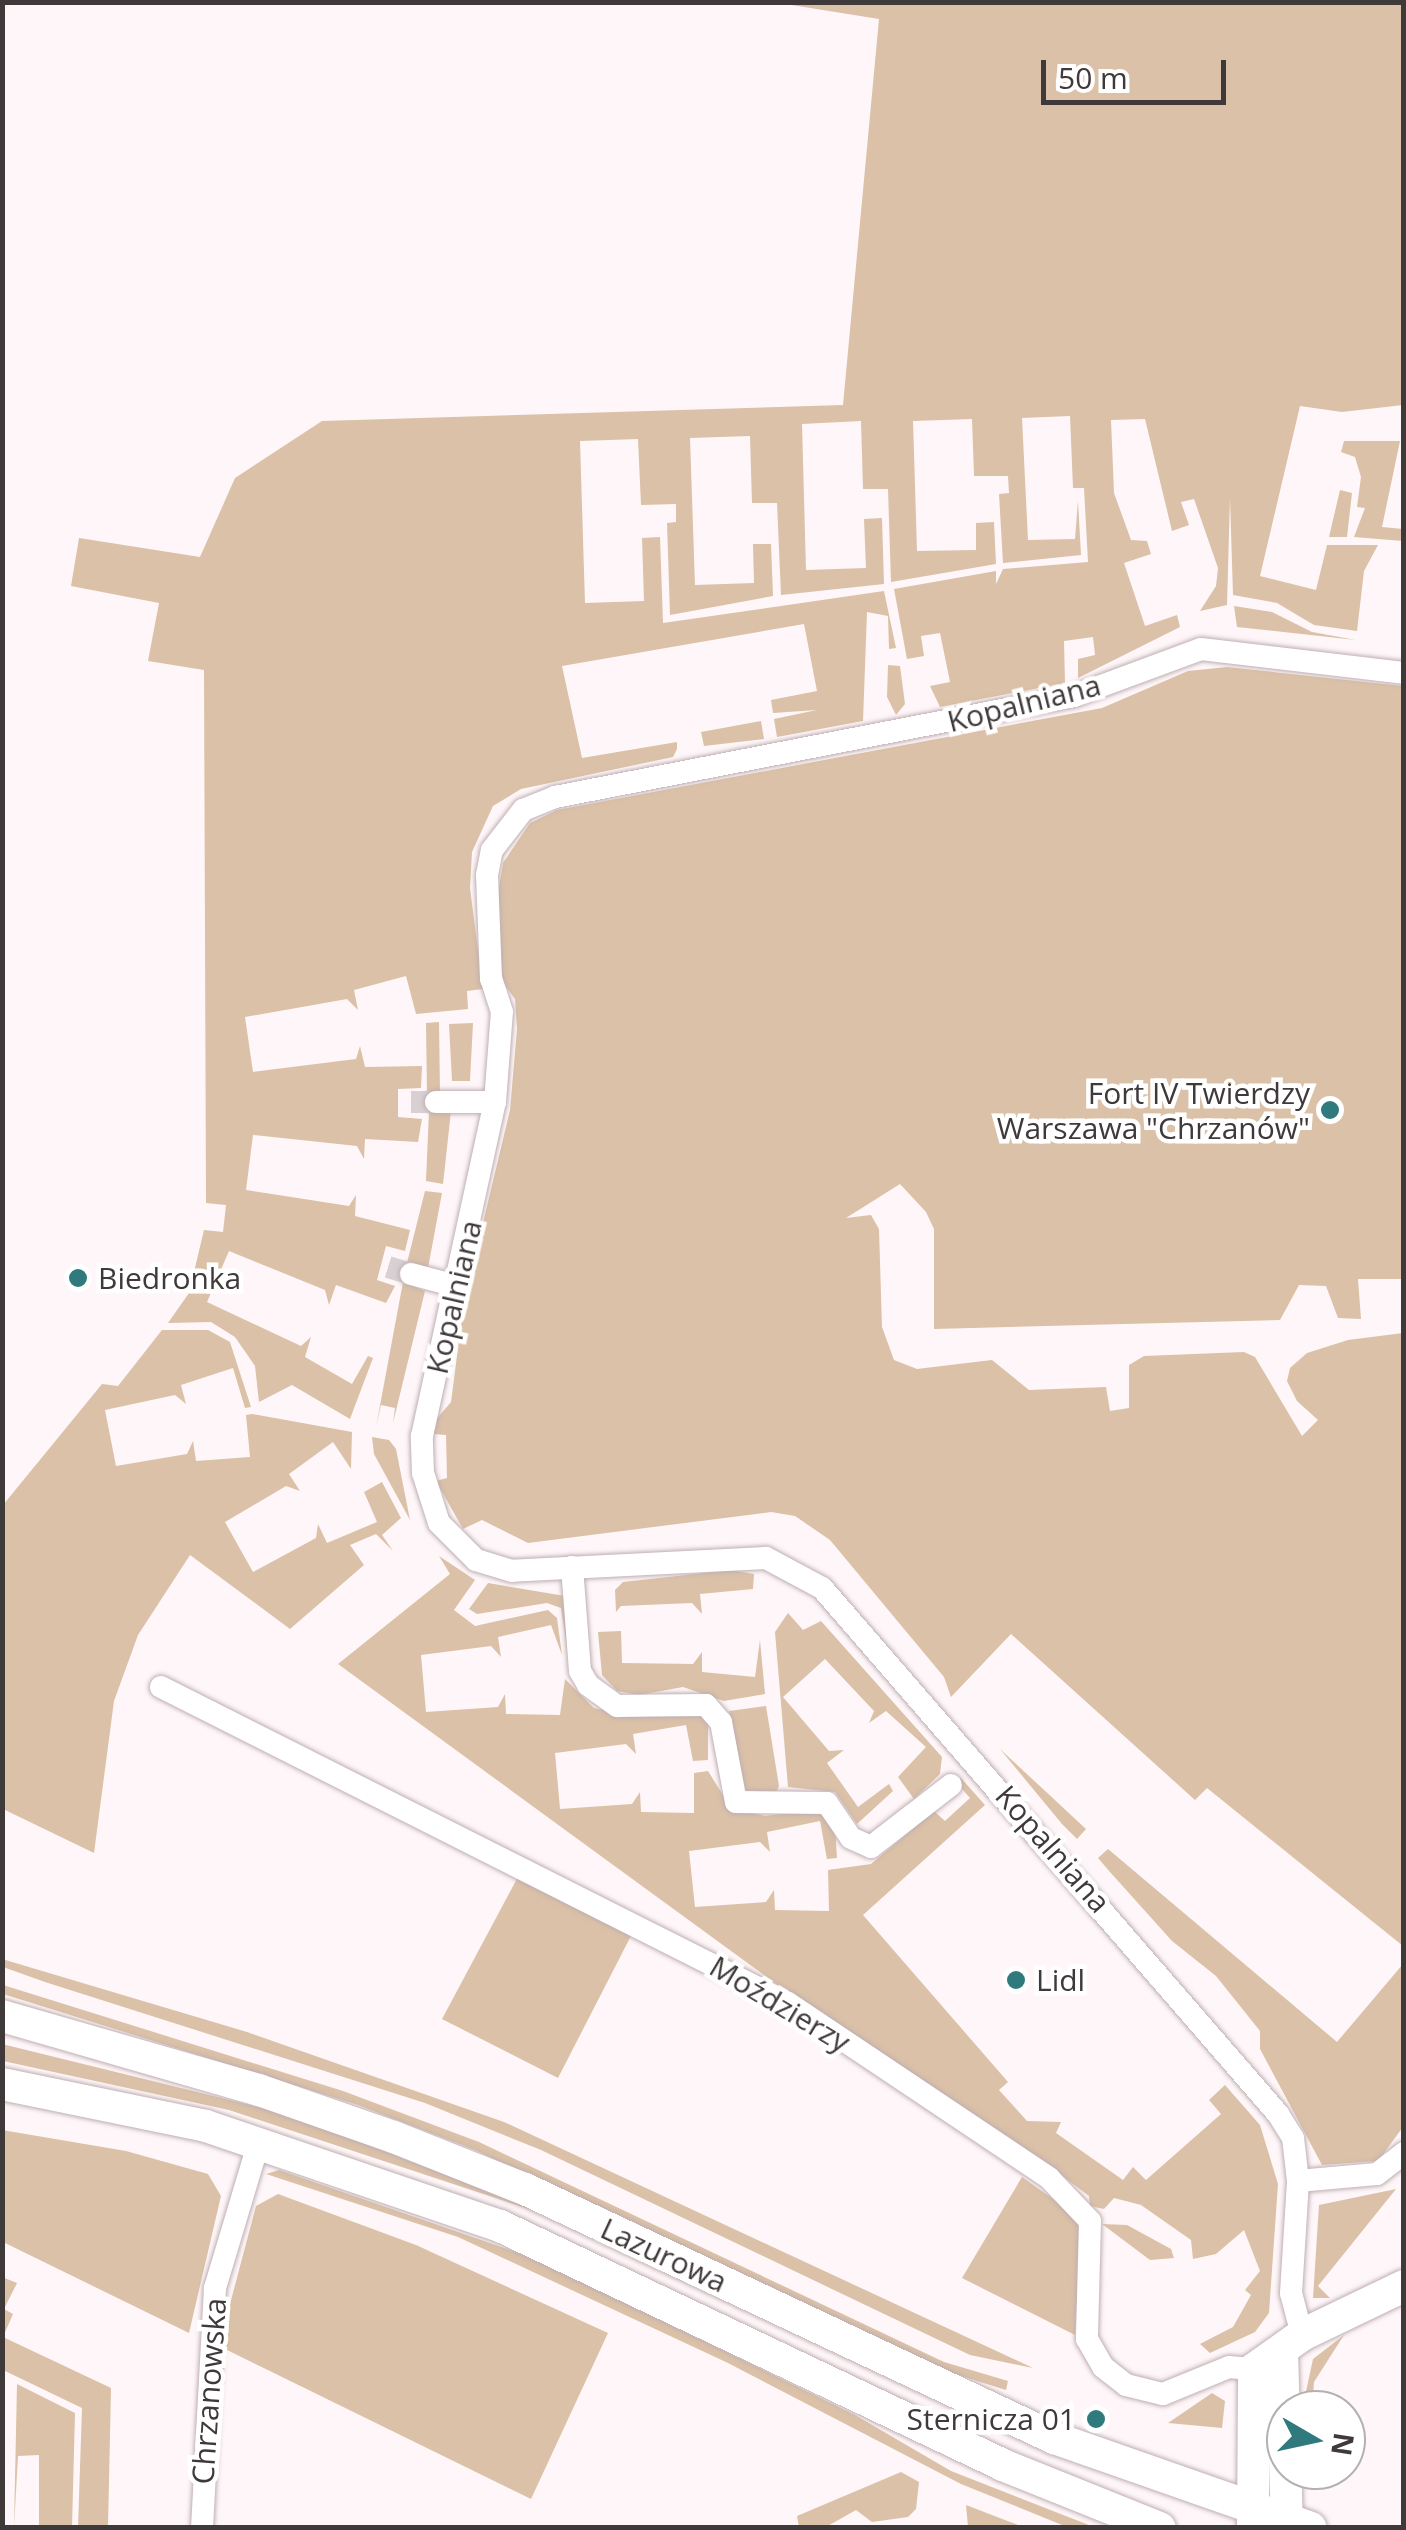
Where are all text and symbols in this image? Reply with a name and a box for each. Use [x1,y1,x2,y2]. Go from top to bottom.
scale bar [1046,40,1231,102]
text: 50 m [1058,57,1128,98]
street label: Kopalniana [944,667,1104,739]
place label: Fort IV Twierdzy Warszawa "Chrzanów" [997,1075,1310,1146]
marker: Fort IV Twierdzy Warszawa "Chrzanów" [1319,1099,1341,1121]
street label: Kopalniana [419,1217,489,1377]
place label: Biedronka [98,1260,241,1296]
marker: Biedronka [67,1267,89,1289]
street label: Kopalniana [988,1778,1118,1920]
street label: Moździerzy [703,1948,857,2060]
place label: Lidl [1036,1962,1085,1998]
marker: Lidl [1005,1969,1027,1991]
street label: Lazurowa [595,2210,733,2300]
street label: Chrzanowska [185,2297,233,2485]
north arrow [1266,2390,1366,2490]
place label: Sternicza 01 [907,2401,1076,2437]
marker: Sternicza 01 [1085,2408,1107,2430]
text: N [1323,2430,1364,2459]

